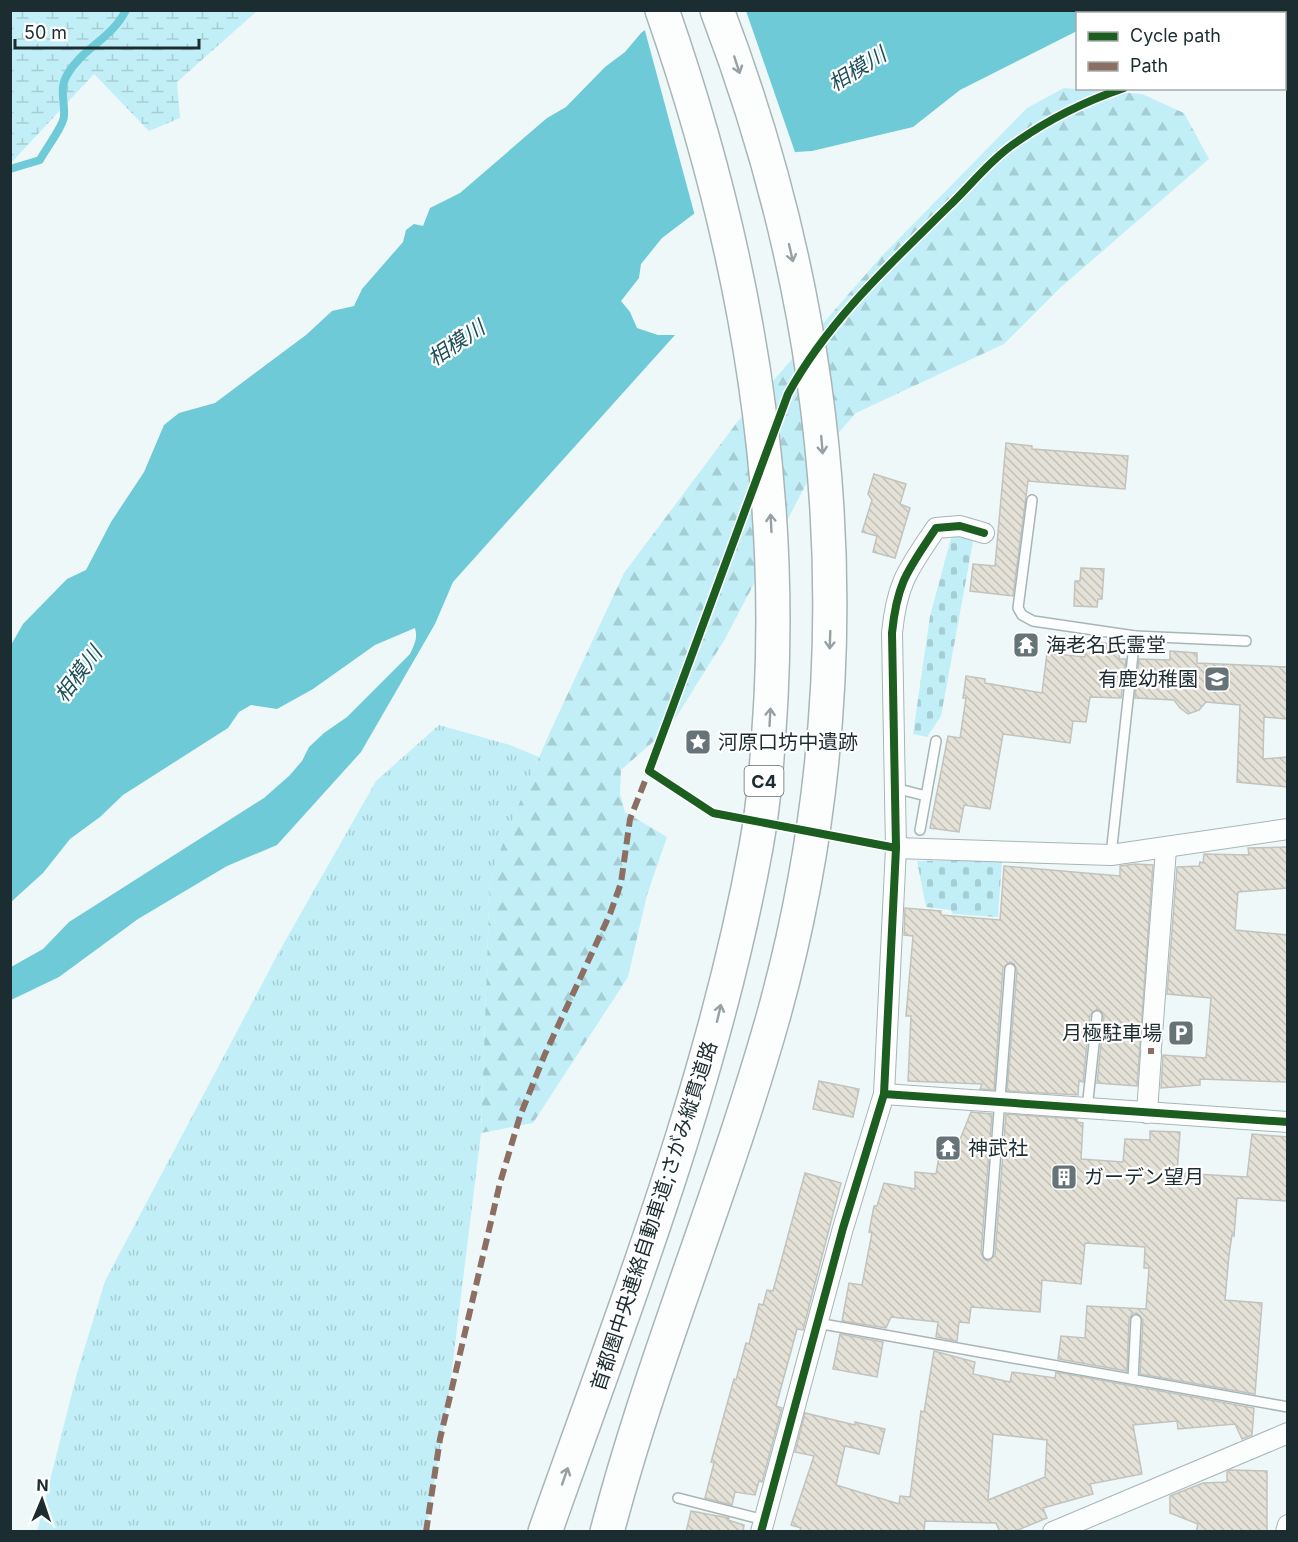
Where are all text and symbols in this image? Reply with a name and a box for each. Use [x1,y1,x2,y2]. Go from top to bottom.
scale bar [15,12,200,50]
legend [1076,12,1286,90]
text: 50 m [24,22,67,43]
text: Cycle path [1130,25,1221,46]
water label: 相模川 [824,41,892,96]
one-way arrow [732,55,743,74]
text: Path [1130,55,1168,76]
one-way arrow [786,242,797,262]
water label: 相模川 [423,314,491,371]
one-way arrow [817,435,828,454]
one-way arrow [765,513,777,533]
one-way arrow [825,629,836,649]
temple icon: 海老名氏霊堂 [1011,630,1041,660]
place label: 海老名氏霊堂 [1046,633,1166,657]
water label: 相模川 [49,640,108,707]
school or university icon: 有鹿幼稚園 [1202,664,1232,694]
place label: 有鹿幼稚園 [1098,667,1198,691]
one-way arrow [764,708,775,728]
place icon: 河原口坊中遺跡 [683,727,713,757]
place label: 河原口坊中遺跡 [718,730,858,754]
road number: C4 [744,766,783,796]
one-way arrow [714,1003,726,1022]
parking icon: 月極駐車場 [1166,1018,1196,1048]
place label: 月極駐車場 [1062,1021,1162,1045]
street label: 首都圏中央連絡自動車道;さがみ縦貫道路 [586,1038,722,1394]
temple icon: 神武社 [933,1133,963,1163]
place label: 神武社 [968,1136,1028,1160]
building icon: ガーデン望月 [1049,1162,1079,1192]
place label: ガーデン望月 [1084,1165,1204,1189]
one-way arrow [560,1467,571,1486]
north arrow [12,1470,72,1530]
text: N [36,1475,49,1495]

